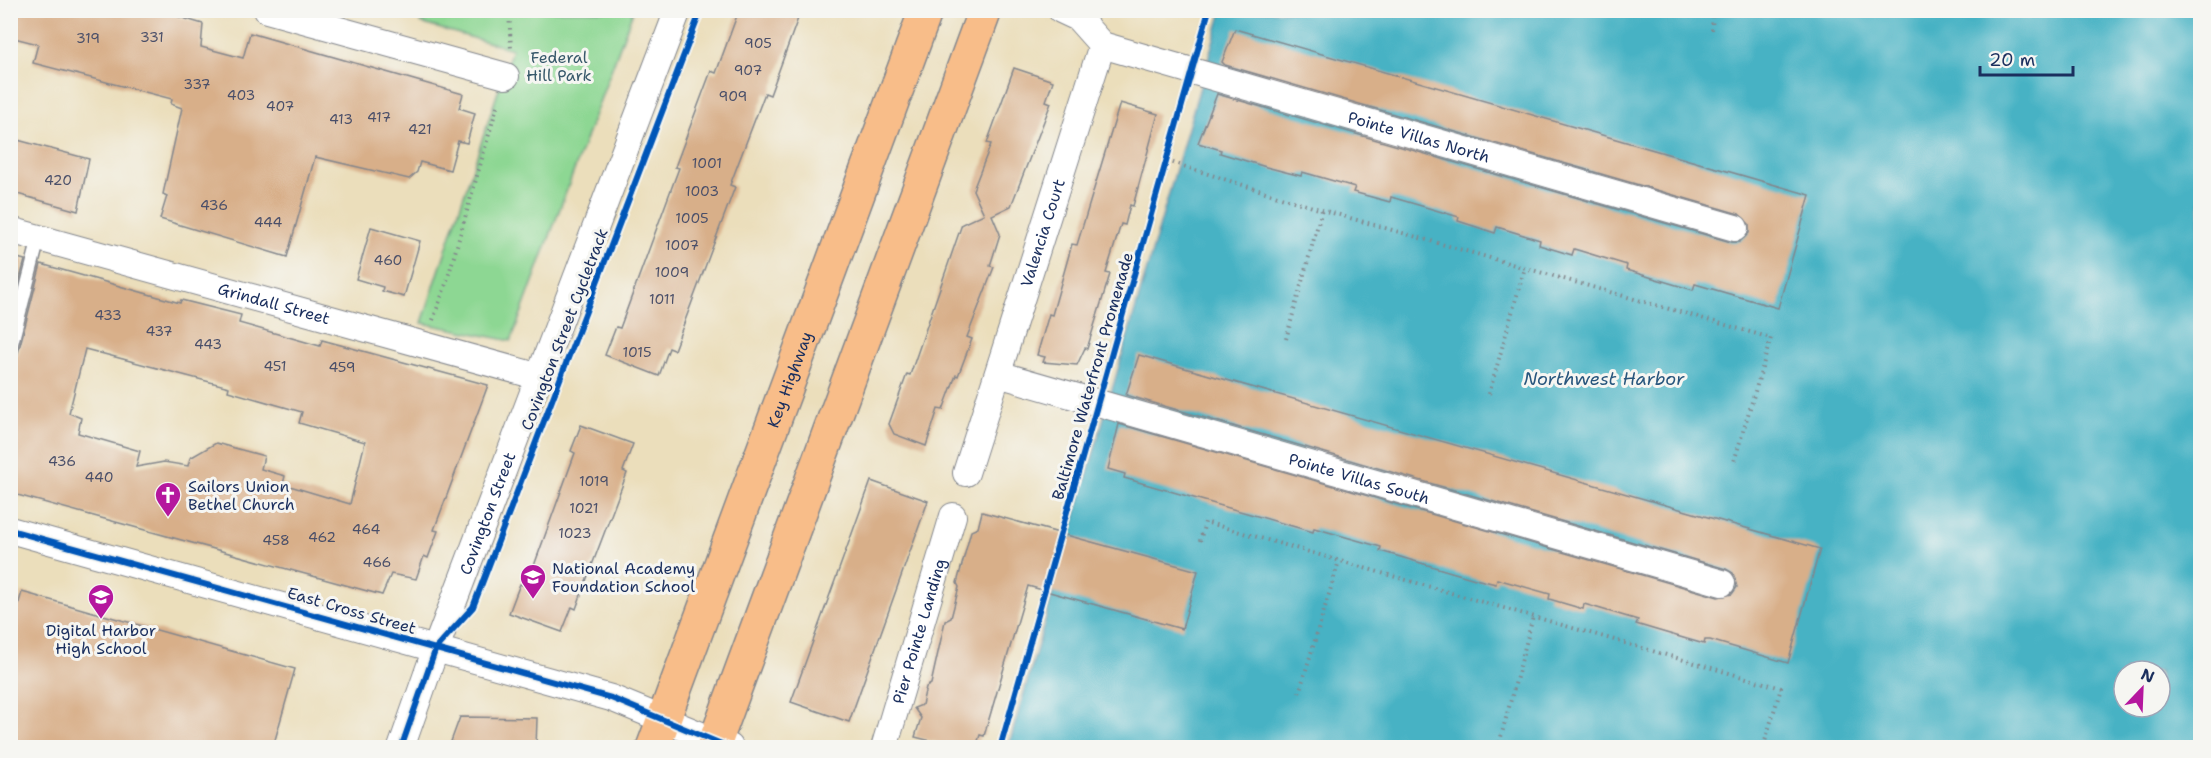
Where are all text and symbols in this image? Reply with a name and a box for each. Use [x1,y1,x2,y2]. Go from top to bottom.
house number: 331 [140,28,164,46]
house number: 319 [76,29,100,47]
house number: 905 [744,34,772,52]
scale bar [1980,39,2073,77]
park label: Federal Hill Park [526,47,592,86]
text: 20 m [1989,48,2035,72]
house number: 907 [734,61,762,79]
house number: 337 [183,75,211,93]
house number: 403 [227,86,255,104]
house number: 909 [719,87,747,105]
house number: 407 [266,97,294,115]
street label: Pointe Villas North [1345,107,1492,168]
house number: 417 [367,108,391,126]
house number: 413 [329,110,353,128]
house number: 421 [408,120,432,138]
house number: 1001 [692,154,722,172]
house number: 420 [44,171,72,189]
street label: Valencia Court [1016,176,1070,290]
house number: 1003 [685,182,719,200]
house number: 436 [200,196,228,214]
house number: 1005 [675,209,709,227]
house number: 444 [254,213,283,231]
street label: Covington Street Cycletrack [516,225,613,433]
house number: 1007 [665,236,699,254]
street label: Baltimore Waterfront Promenade [1047,250,1138,502]
house number: 460 [374,251,402,269]
house number: 1009 [655,263,689,281]
street label: Grindall Street [215,278,332,329]
house number: 1011 [649,290,675,308]
house number: 433 [94,306,122,324]
house number: 437 [145,322,173,340]
street label: Key Highway [762,329,817,431]
house number: 443 [194,335,222,353]
house number: 1015 [622,343,652,361]
house number: 451 [263,357,287,375]
house number: 459 [328,358,356,376]
water label: Northwest Harbor [1523,367,1685,391]
street label: Pointe Villas South [1286,448,1432,509]
street label: Covington Street [455,449,520,578]
house number: 436 [48,452,76,470]
house number: 440 [85,468,113,486]
house number: 1019 [579,472,609,490]
place label: Sailors Union Bethel Church [188,476,295,515]
church icon: Sailors Union Bethel Church [153,480,183,518]
house number: 1021 [569,499,599,517]
house number: 464 [352,520,381,538]
house number: 1023 [558,524,592,542]
house number: 462 [308,528,336,546]
house number: 458 [262,531,290,549]
house number: 466 [363,553,391,571]
street label: Pier Pointe Landing [888,556,951,706]
place label: National Academy Foundation School [552,558,695,597]
school or university icon: National Academy Foundation School [518,562,548,600]
school or university icon: Digital Harbor High School [86,582,116,620]
street label: East Cross Street [285,582,419,639]
place label: Digital Harbor High School [46,620,156,659]
north arrow [2112,659,2172,719]
text: N [2138,664,2158,688]

